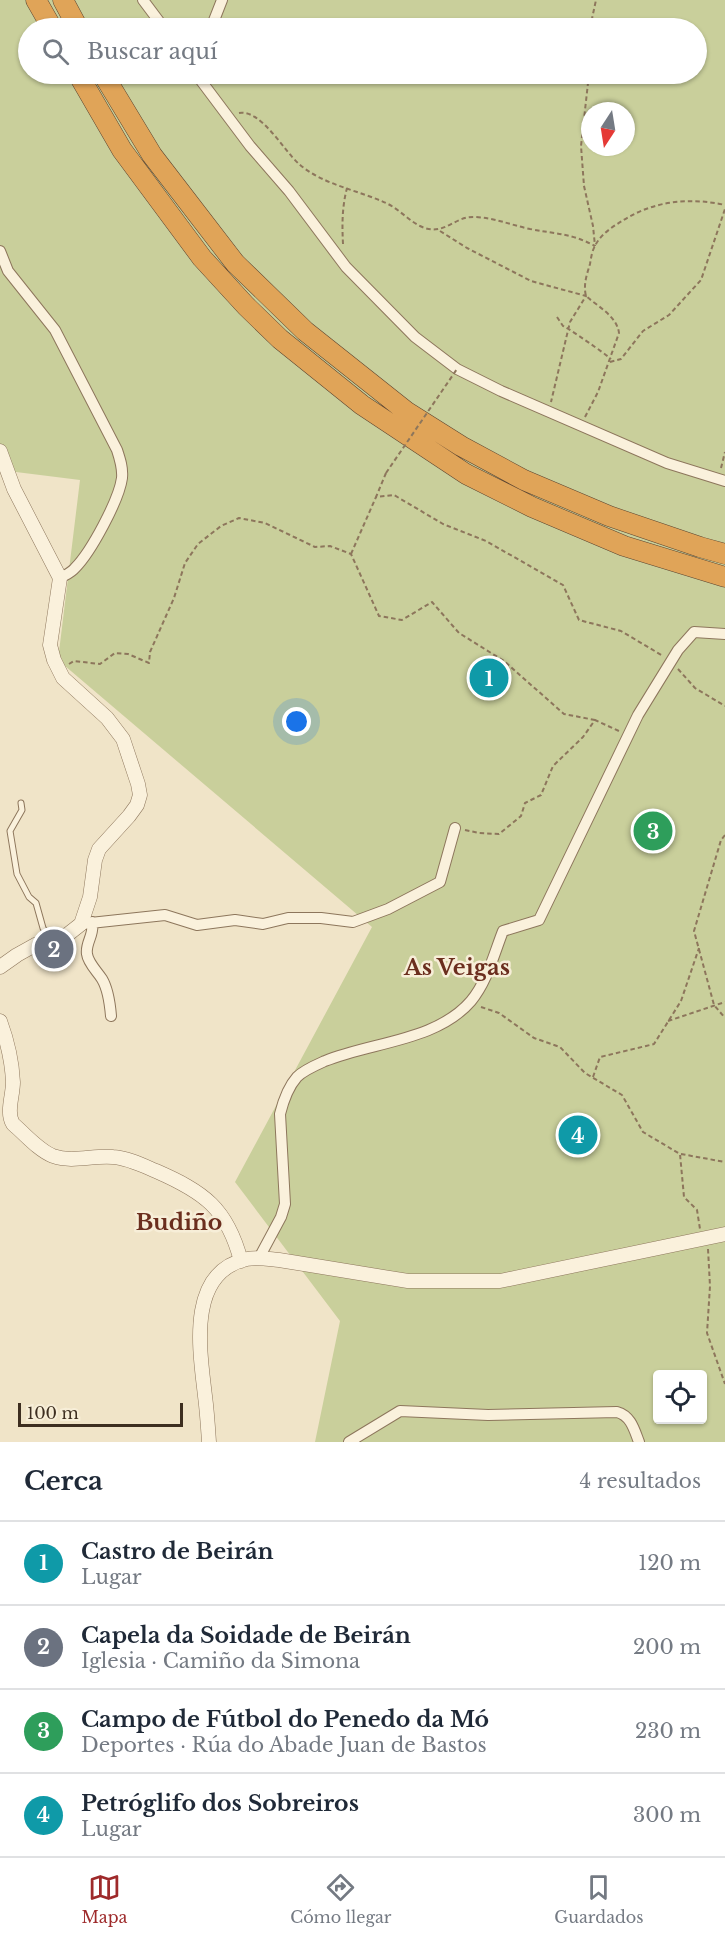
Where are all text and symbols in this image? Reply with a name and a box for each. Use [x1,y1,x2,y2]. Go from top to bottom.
search box [18,18,707,84]
icon: search [39,35,72,68]
text: Buscar aquí [87,38,218,65]
north arrow [581,102,635,156]
pin: 1 [470,656,508,700]
your location [282,707,311,736]
pin: 3 [634,808,672,854]
pin: 2 [34,926,74,972]
district label: As Veigas [403,954,510,981]
pin: 4 [558,1112,598,1158]
district label: Budiño [136,1209,222,1236]
map controls [653,1370,707,1424]
button: locate [653,1370,707,1424]
scale bar [18,1400,183,1428]
text: 100 m [27,1403,79,1423]
text: Cerca [24,1465,103,1497]
text: 4 resultados [580,1469,701,1493]
text: Castro de Beirán [81,1538,274,1565]
text: 1 [39,1551,48,1575]
text: 120 m [638,1551,701,1575]
text: Lugar [81,1565,142,1589]
text: Capela da Soidade de Beirán [81,1622,411,1649]
text: 2 [37,1635,50,1659]
text: 200 m [633,1635,701,1659]
text: Iglesia · Camiño da Simona [81,1649,360,1673]
text: Campo de Fútbol do Penedo da Mó [81,1706,489,1733]
text: 3 [37,1719,50,1743]
text: 230 m [635,1719,701,1743]
text: Deportes · Rúa do Abade Juan de Bastos [81,1733,487,1757]
text: Petróglifo dos Sobreiros [81,1790,359,1817]
text: 4 [37,1803,50,1827]
text: 300 m [633,1803,701,1827]
text: Lugar [81,1817,142,1841]
tab: Mapa [81,1871,127,1927]
tab: Cómo llegar [290,1871,392,1927]
tab: Guardados [554,1871,644,1927]

